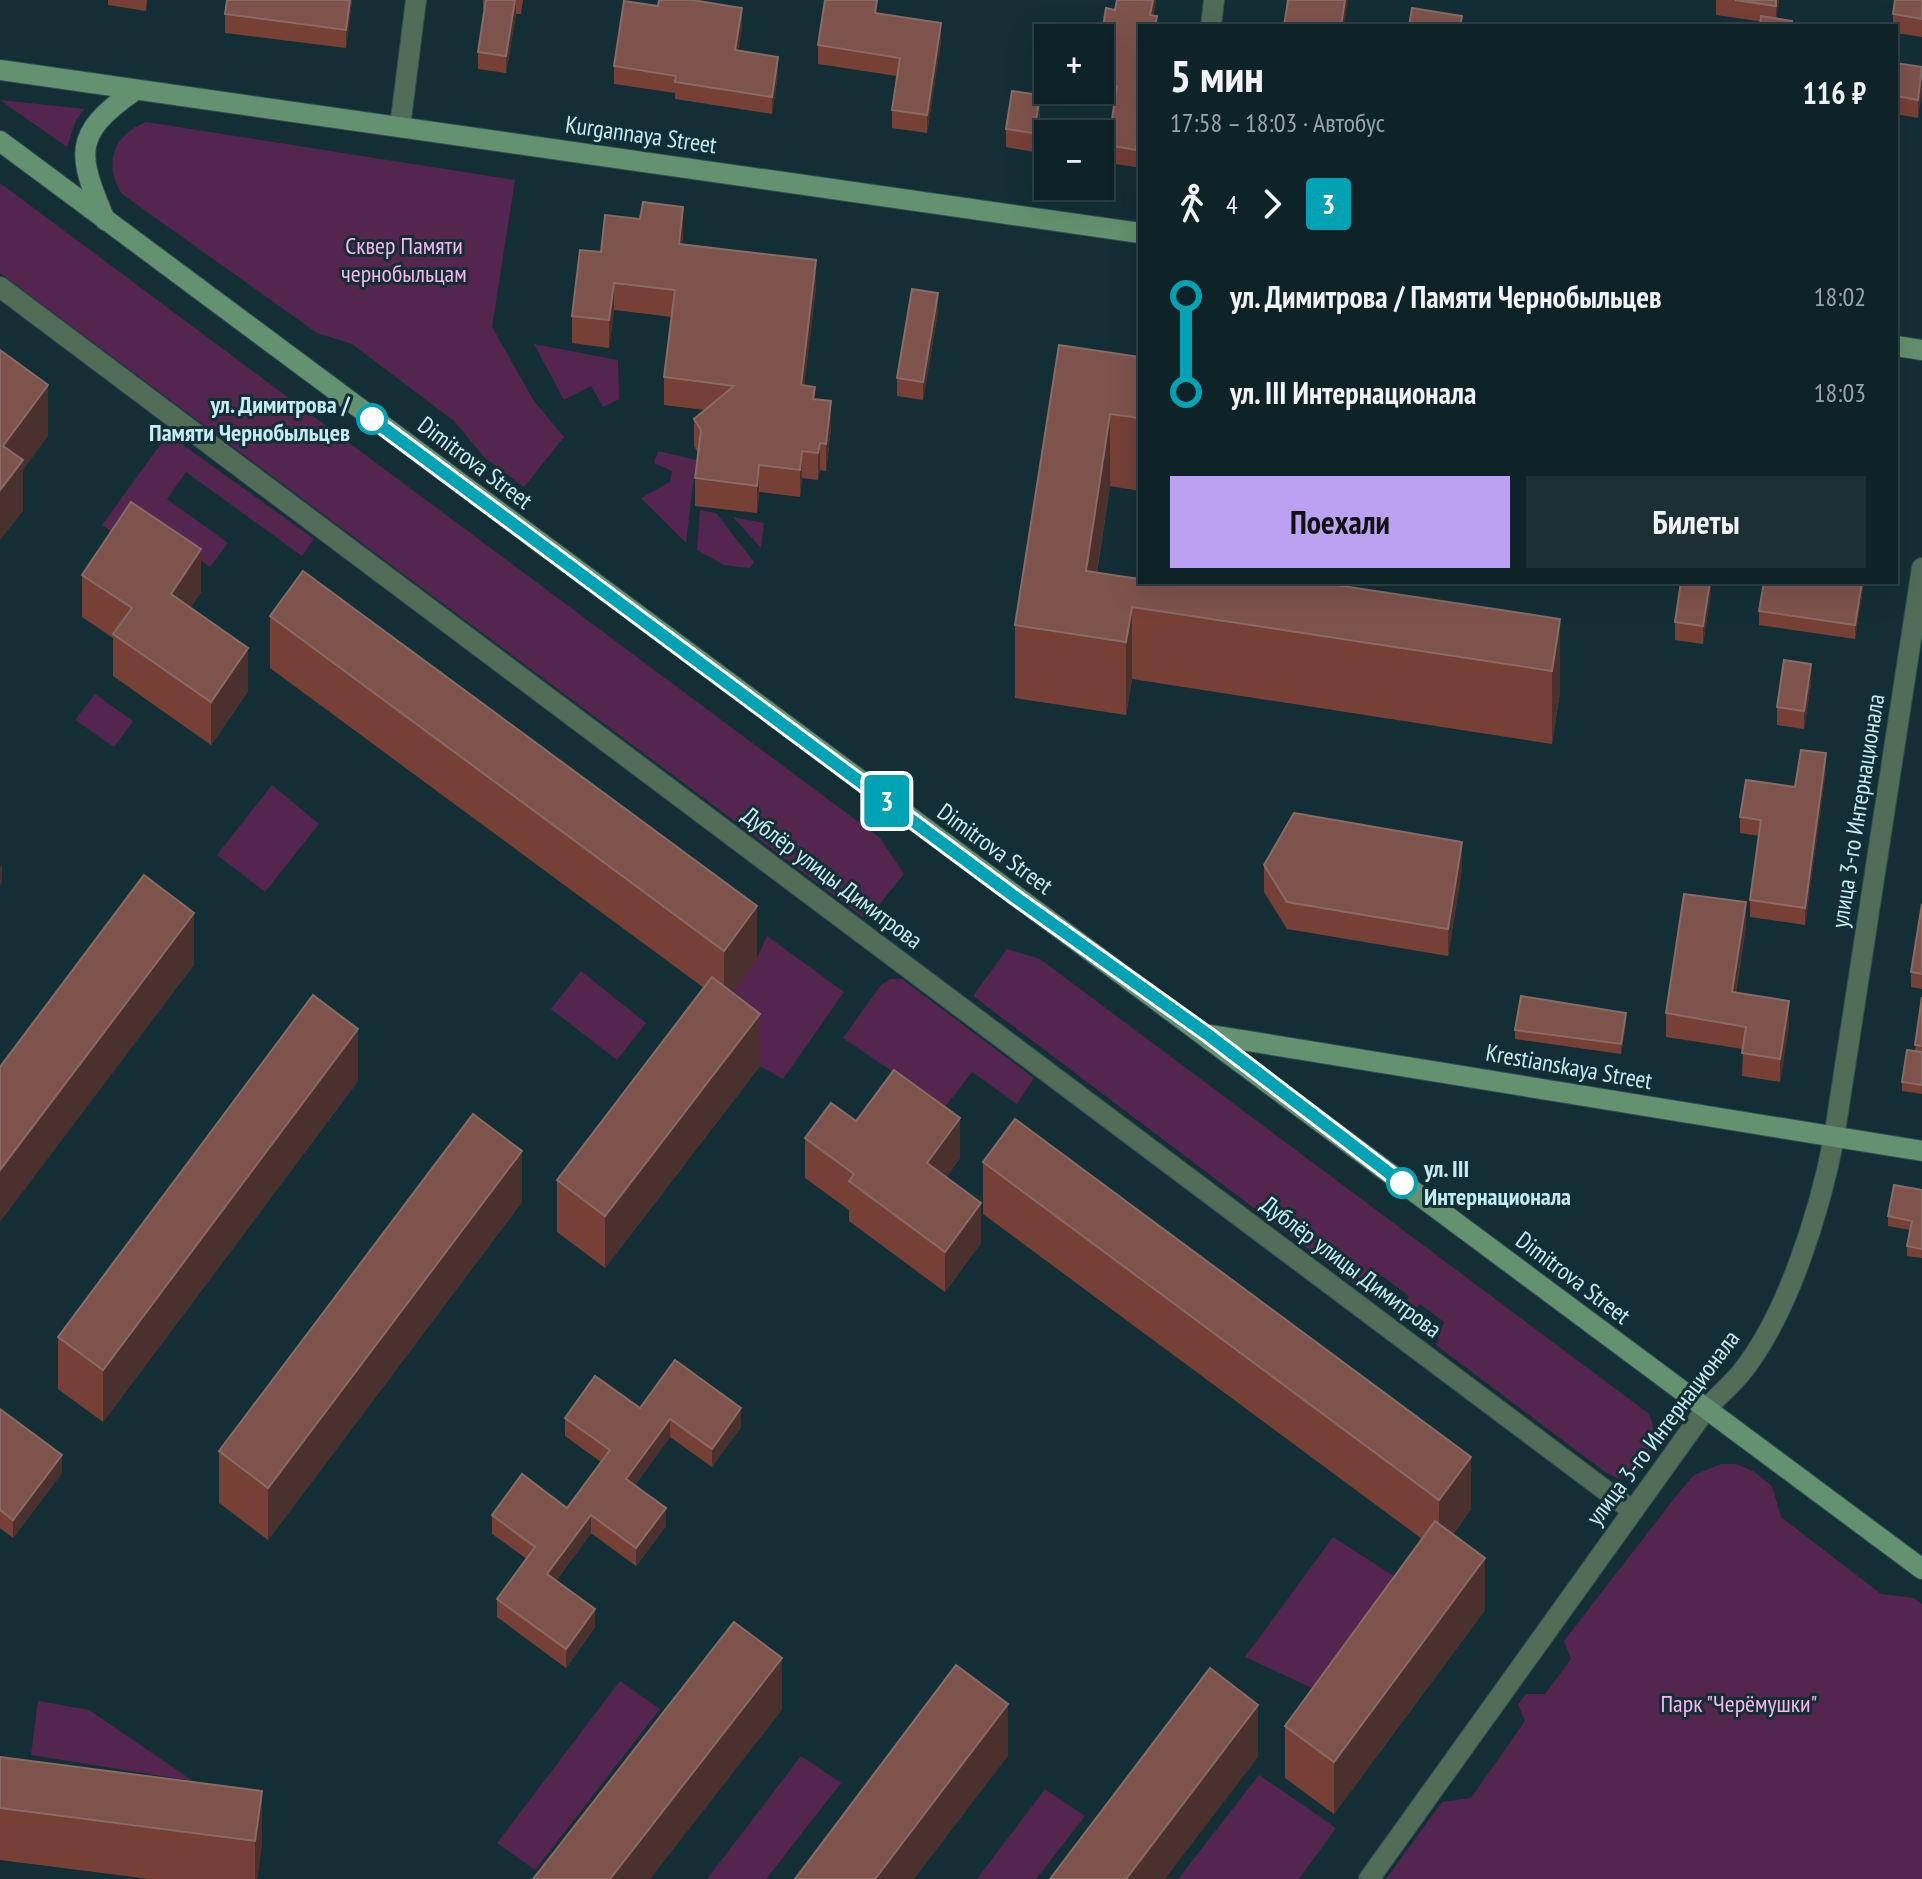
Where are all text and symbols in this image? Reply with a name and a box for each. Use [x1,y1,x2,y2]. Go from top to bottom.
map controls [1034,24,1114,200]
button: + [1034,24,1114,104]
text: 5 мин [1170,47,1264,104]
text: 116 ₽ [1802,73,1866,112]
text: 17:58 – 18:03 · Автобус [1170,106,1385,139]
street label: Kurgannaya Street [563,109,719,161]
button: − [1034,120,1114,200]
icon: walk [1170,182,1214,226]
icon: forward [1250,182,1294,226]
text: 3 [1322,185,1335,222]
text: 4 [1226,188,1238,221]
park label: Сквер Памяти чернобыльцам [341,230,467,289]
text: ул. Димитрова / Памяти Чернобыльцев [1230,277,1662,316]
text: 18:02 [1814,280,1866,313]
text: ул. III Интернационала [1230,373,1476,412]
text: 18:03 [1814,376,1866,409]
place label: ул. Димитрова / Памяти Чернобыльцев [149,389,351,448]
marker: ул. Димитрова / Памяти Чернобыльцев [357,404,387,434]
street label: Dimitrova Street [412,409,539,516]
button: Поехали [1170,476,1510,568]
button: Билеты [1526,476,1866,568]
street label: улица 3-го Интернационала [1824,692,1891,930]
line badge: 3 [861,775,913,827]
text: 3 [880,782,894,819]
street label: Dimitrova Street [931,796,1060,901]
street label: Дублёр улицы Димитрова [736,799,929,956]
street label: Krestianskaya Street [1484,1037,1655,1096]
place label: ул. III Интернационала [1423,1153,1571,1212]
marker: ул. III Интернационала [1387,1168,1417,1198]
street label: Дублёр улицы Димитрова [1255,1188,1448,1345]
street label: Dimitrova Street [1510,1224,1637,1331]
street label: улица 3-го Интернационала [1579,1324,1746,1531]
park label: Парк "Черёмушки" [1661,1688,1817,1719]

